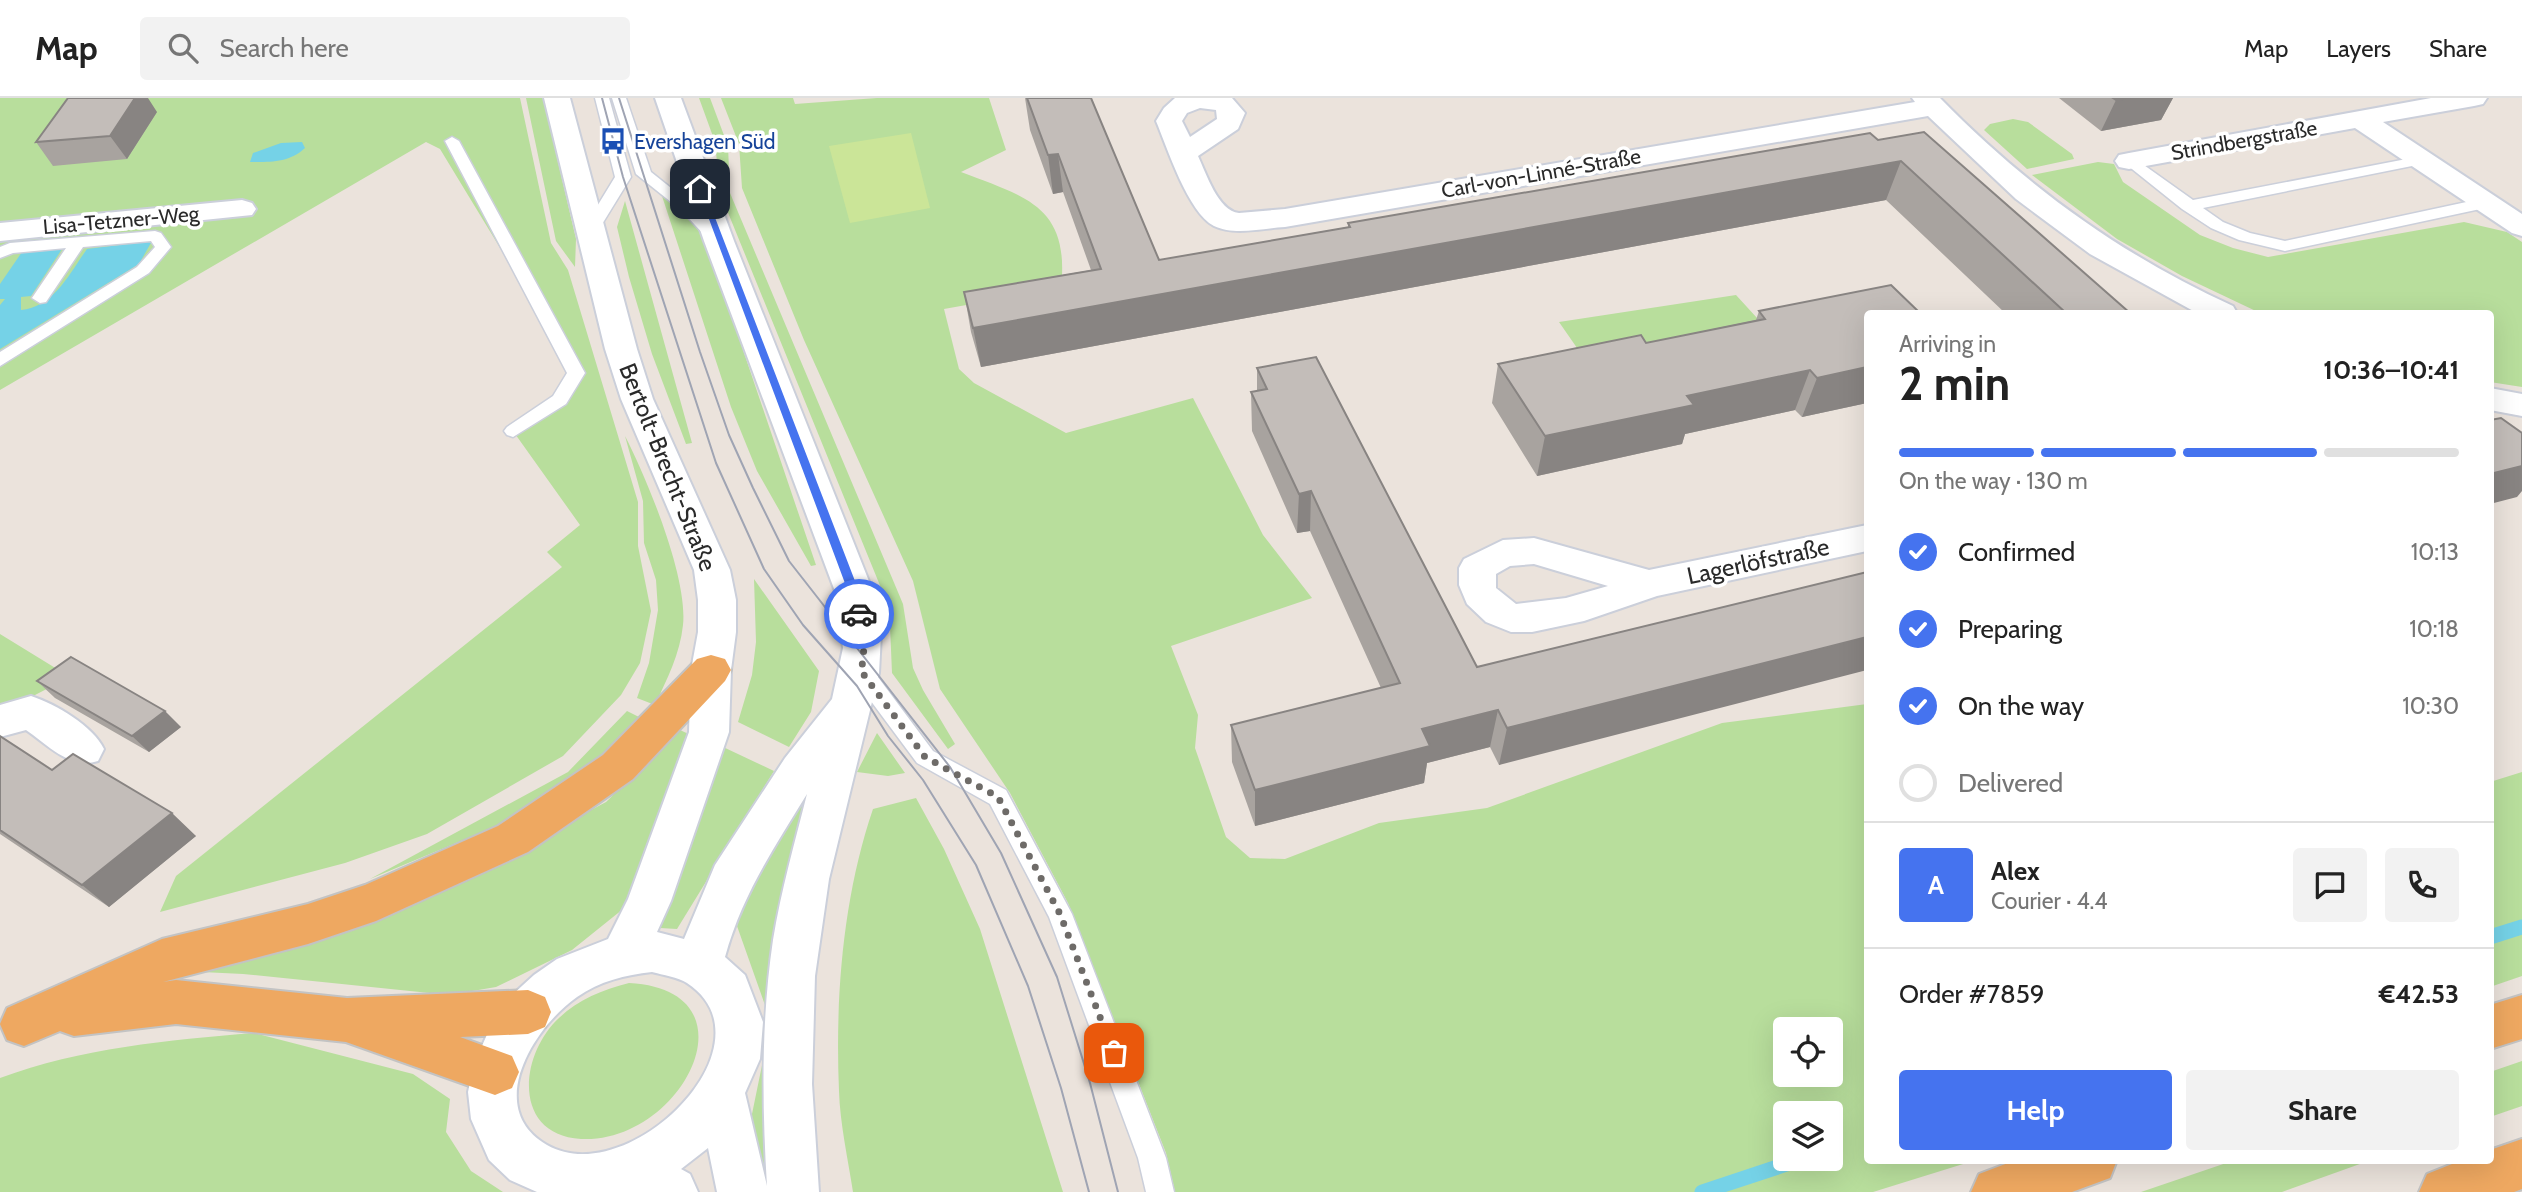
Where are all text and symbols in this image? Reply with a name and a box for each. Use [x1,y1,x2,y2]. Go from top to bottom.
search box [140,17,630,80]
text: Map [35,28,98,68]
icon: search [164,29,202,67]
text: Search here [220,32,349,64]
text: Map [2244,34,2288,63]
text: Layers [2326,34,2391,63]
text: Share [2429,34,2487,63]
street label: Strindbergstraße [2169,115,2319,165]
bus stop icon: Evershagen Süd [598,126,628,156]
place label: Evershagen Süd [634,129,775,154]
street label: Carl-von-Linné-Straße [1439,143,1643,203]
pin [670,159,730,219]
icon: home [681,170,719,208]
street label: Lisa-Tetzner-Weg [42,201,201,239]
text: Arriving in [1899,330,1996,358]
text: 10:36–10:41 [2323,354,2459,386]
text: 2 min [1899,356,2010,412]
street label: Bertolt-Brecht-Straße [613,359,723,575]
text: On the way · 130 m [1899,467,2088,495]
street label: Lagerlöfstraße [1684,532,1832,590]
icon: check [1899,533,1937,571]
text: Confirmed [1958,536,2075,568]
text: 10:13 [2411,538,2459,566]
courier [824,579,894,649]
icon: car [840,595,878,633]
icon: check [1899,610,1937,648]
text: Preparing [1958,613,2062,645]
text: 10:18 [2409,615,2459,643]
icon: check [1899,687,1937,725]
text: On the way [1958,690,2084,722]
text: 10:30 [2402,692,2459,720]
text: Delivered [1958,767,2063,799]
button: chat [2293,848,2367,922]
button: phone [2385,848,2459,922]
text: Alex [1991,855,2040,887]
text: A [1928,869,1944,901]
text: Courier · 4.4 [1991,887,2108,915]
text: Order #7859 [1899,978,2045,1010]
text: €42.53 [2379,978,2459,1010]
map controls [1773,1017,1843,1171]
button: locate [1773,1017,1843,1087]
pin [1084,1023,1144,1083]
icon: bag [1095,1034,1133,1072]
button: Help [1899,1070,2172,1150]
button: Share [2186,1070,2459,1150]
button: layers [1773,1101,1843,1171]

